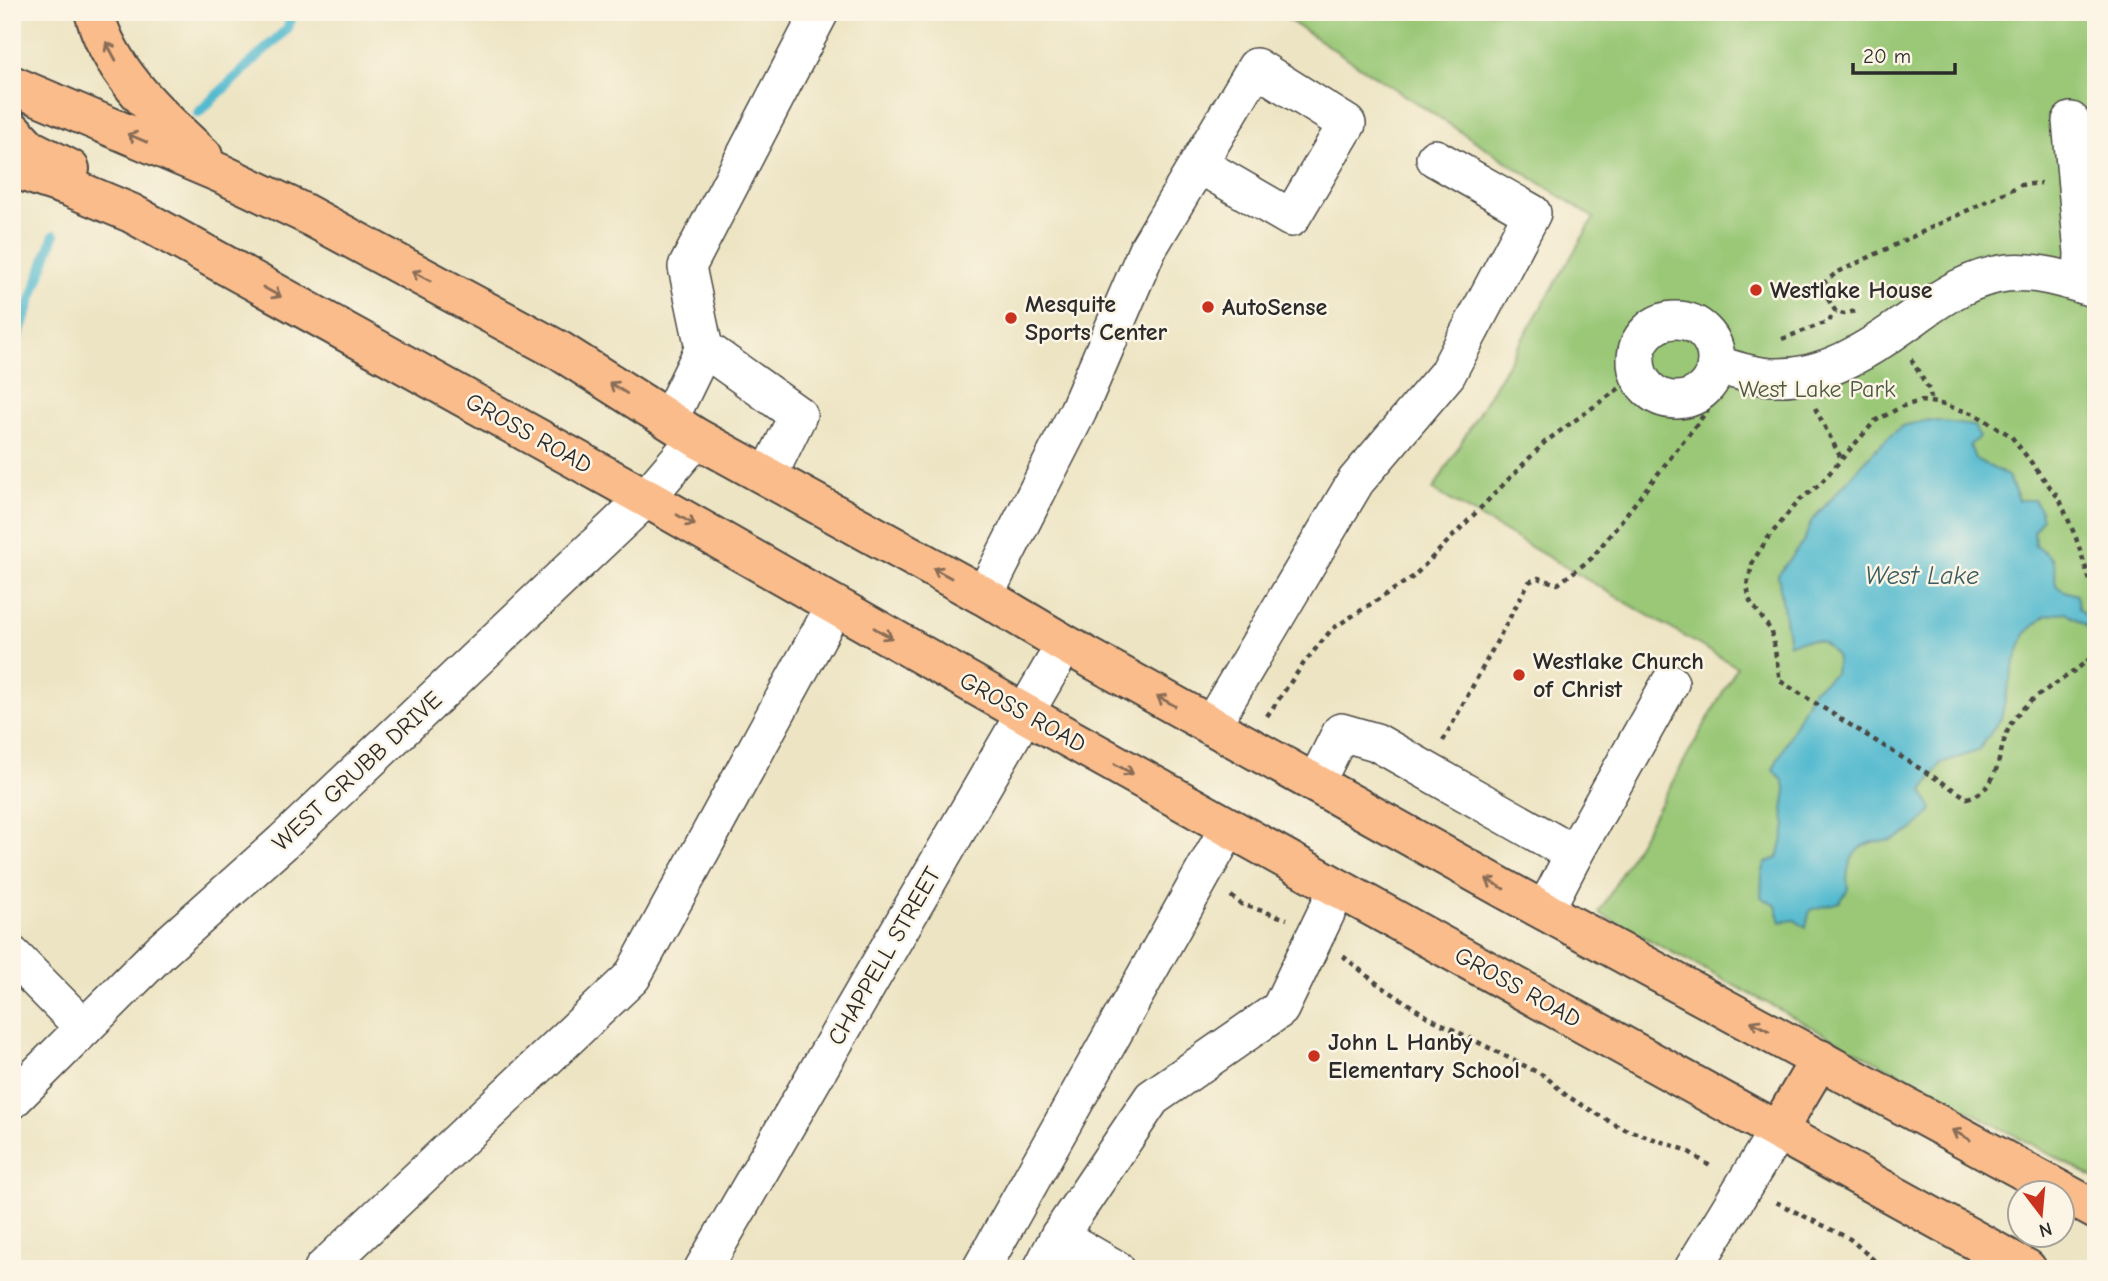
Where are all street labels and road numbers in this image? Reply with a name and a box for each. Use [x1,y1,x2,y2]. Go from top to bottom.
street label: GROSS ROAD [461,387,597,479]
street label: GROSS ROAD [955,666,1091,758]
street label: WEST GRUBB DRIVE [267,685,447,857]
street label: CHAPPELL STREET [822,862,947,1050]
street label: GROSS ROAD [1450,941,1586,1033]

